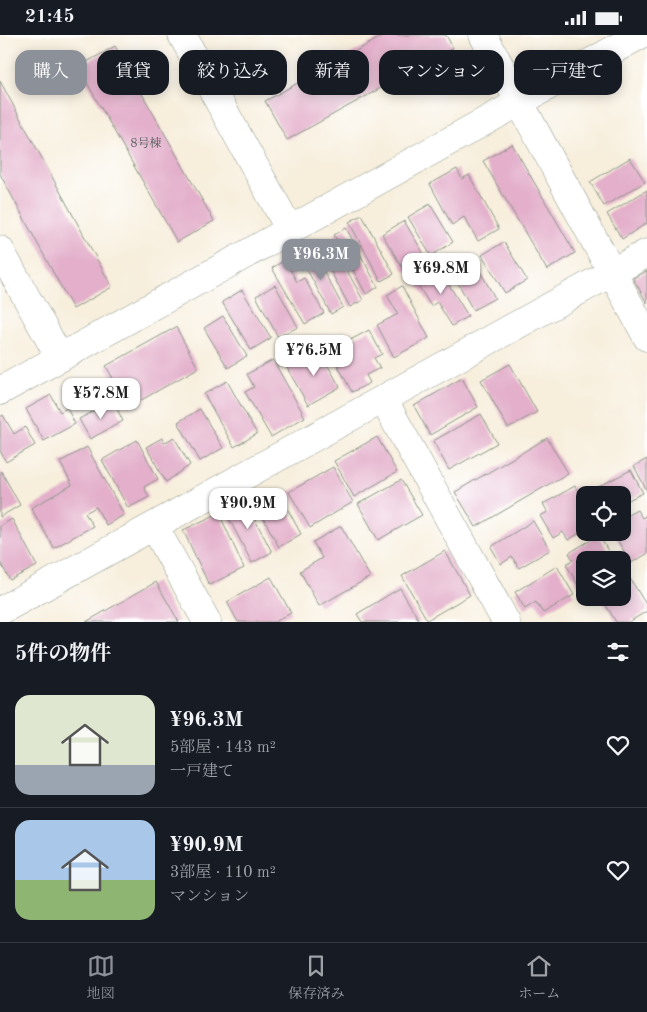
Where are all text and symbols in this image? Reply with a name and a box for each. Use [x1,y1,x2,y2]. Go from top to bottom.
text: 21:45 [25,8,74,27]
chip: 購入 [15,50,87,95]
chip: 賃貸 [97,50,169,95]
chip: 絞り込み [179,50,287,95]
chip: 新着 [297,50,369,95]
chip: マンション [379,50,504,95]
chip: 一戸建て [514,50,622,95]
house number: 8号棟 [131,136,161,150]
pin: ¥96.3M [280,239,362,281]
text: ¥96.3M [293,247,349,263]
pin: ¥69.8M [400,253,482,295]
text: ¥69.8M [413,261,469,277]
pin: ¥76.5M [273,335,355,377]
text: ¥76.5M [286,343,342,359]
pin: ¥57.8M [60,377,142,420]
text: ¥57.8M [73,386,129,402]
map controls [576,486,631,606]
button: locate [576,486,631,541]
pin: ¥90.9M [207,487,289,530]
text: ¥90.9M [220,496,276,512]
button: layers [576,551,631,606]
icon: filters [604,638,632,666]
text: 5件の物件 [15,644,111,665]
text: ¥96.3M [170,710,243,731]
icon: home [55,715,115,775]
icon: heart [604,731,632,759]
text: 5部屋 · 143 m² [170,740,276,756]
text: 一戸建て [170,764,234,780]
text: ¥90.9M [170,835,243,856]
icon: home [55,840,115,900]
icon: heart [604,856,632,884]
text: 3部屋 · 110 m² [170,865,276,881]
text: マンション [170,889,249,905]
tab: 地図 [87,952,115,1003]
tab: 保存済み [288,952,344,1003]
tab: ホーム [518,952,560,1003]

